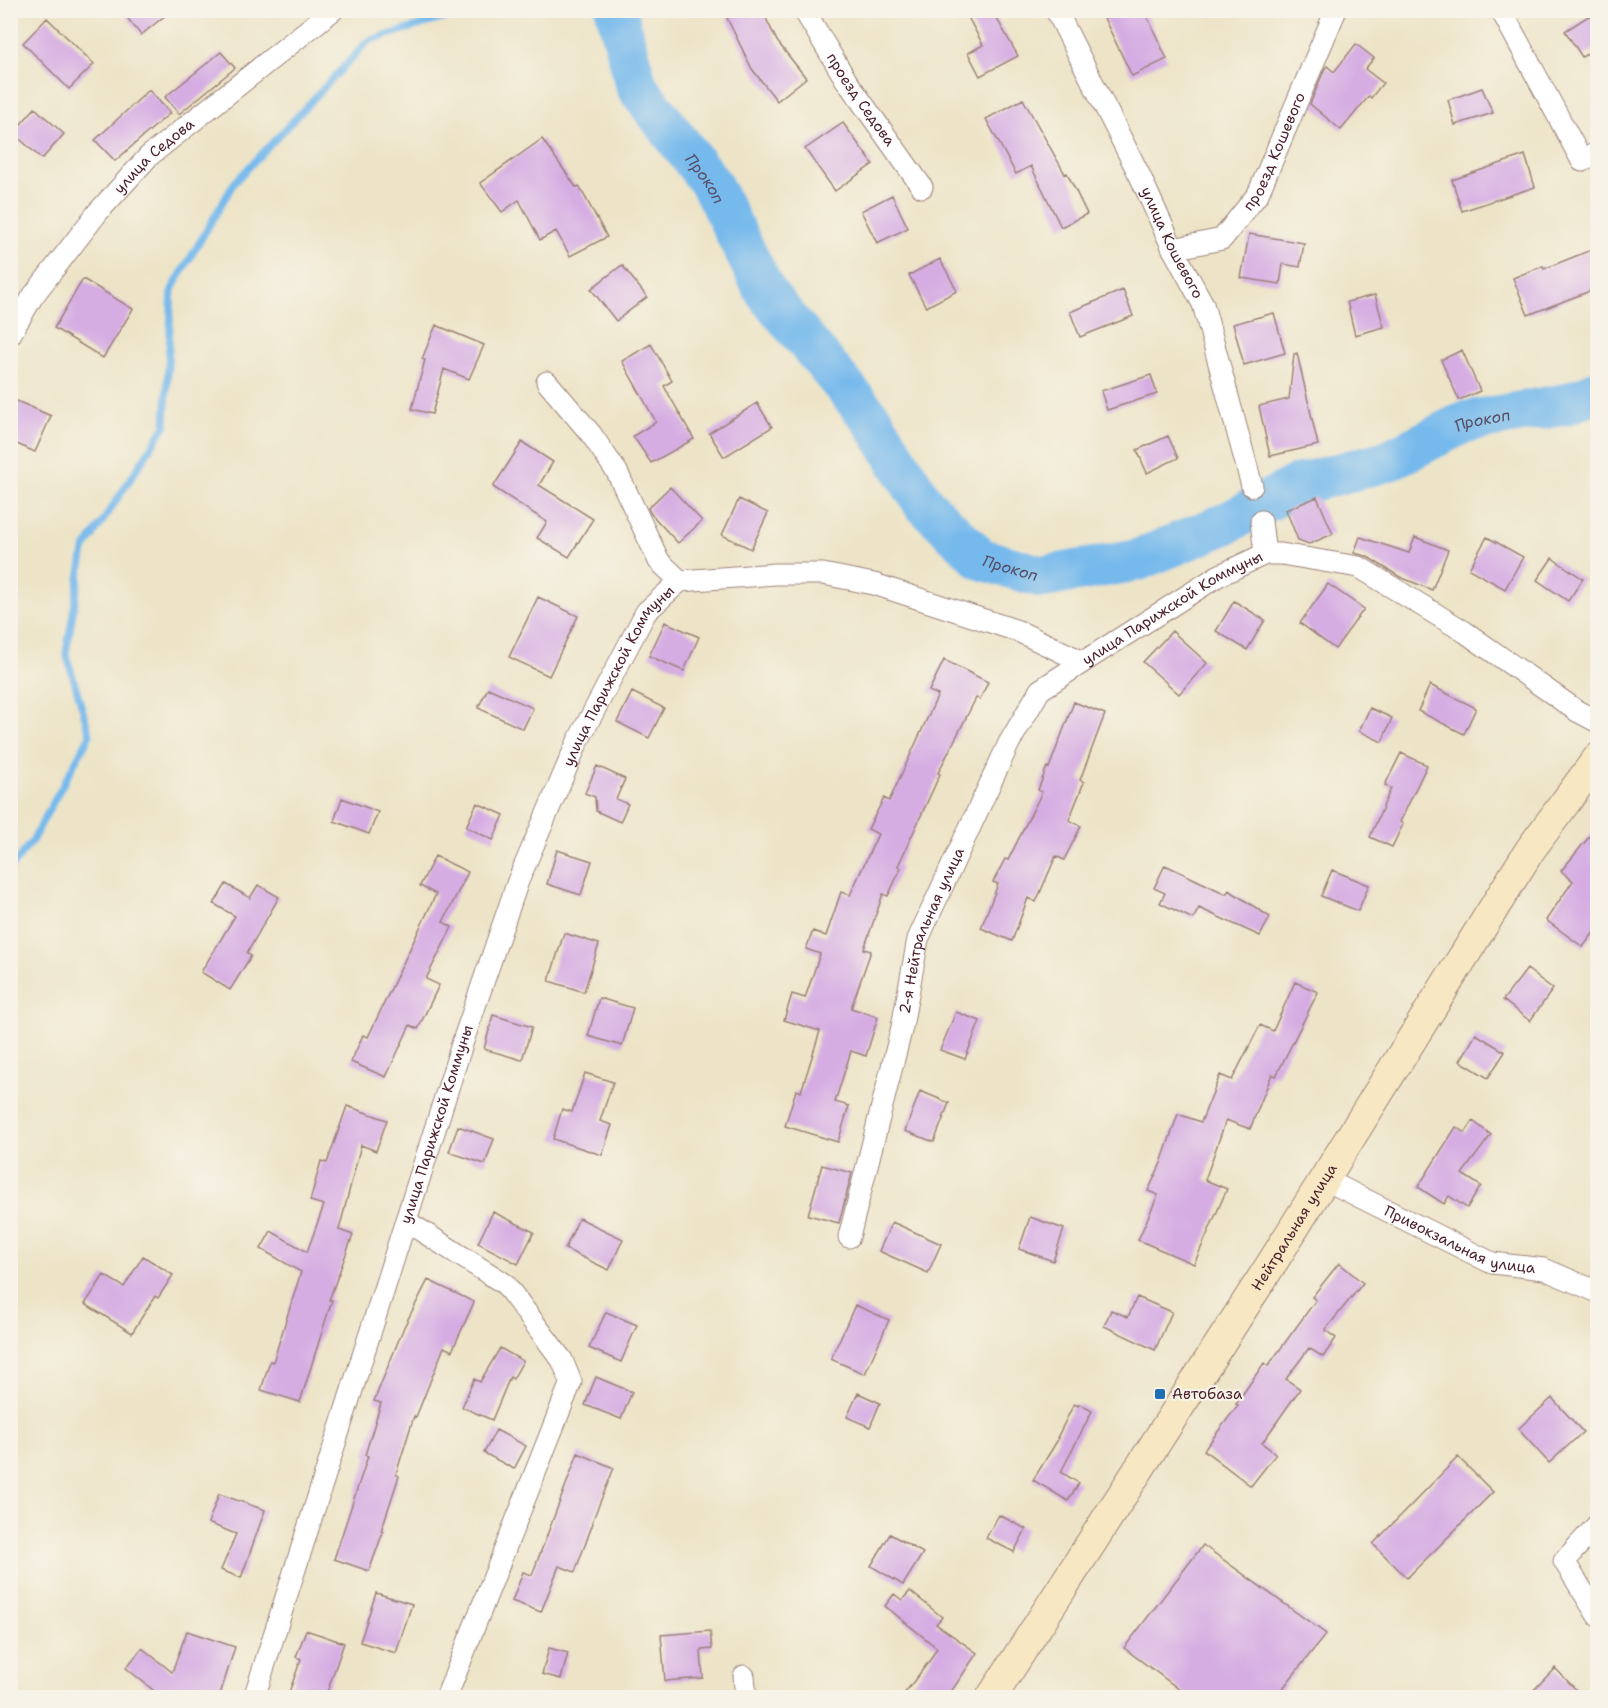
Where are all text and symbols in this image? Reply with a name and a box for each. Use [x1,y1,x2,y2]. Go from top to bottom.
street label: проезд Седова [822,49,900,151]
street label: проезд Кошевого [1238,89,1310,215]
street label: улица Седова [109,113,199,198]
water label: Прокоп [681,149,730,207]
street label: улица Кошевого [1136,184,1208,302]
water label: Прокоп [1450,404,1512,436]
street label: улица Парижской Коммуны [1078,546,1266,670]
water label: Прокоп [980,550,1041,586]
street label: улица Парижской Коммуны [558,581,679,769]
street label: 2-я Нейтральная улица [895,844,969,1015]
street label: улица Парижской Коммуны [396,1022,478,1226]
street label: Нейтральная улица [1247,1159,1342,1295]
street label: Привокзальная улица [1381,1201,1537,1278]
place label: Автобаза [1172,1384,1243,1404]
marker: Автобаза [1153,1387,1167,1401]

